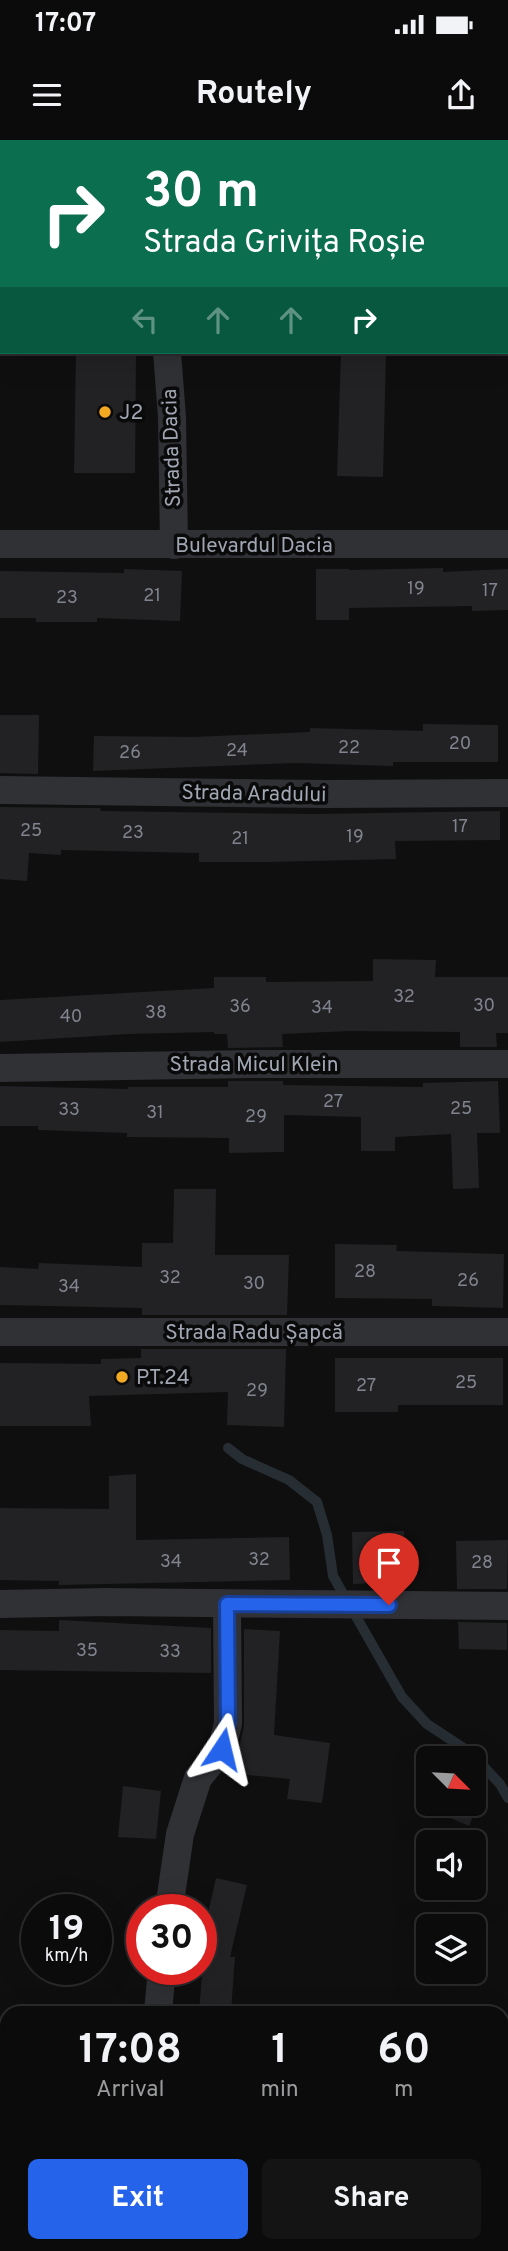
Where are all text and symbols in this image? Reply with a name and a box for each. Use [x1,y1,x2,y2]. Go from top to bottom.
text: 17:07 [35,8,96,41]
text: Routely [196,75,312,115]
icon: menu [28,76,66,114]
icon: share [442,76,480,114]
text: 30 m [143,163,259,225]
icon: right [28,168,119,259]
text: Strada Grivița Roșie [143,224,426,264]
icon: left [126,301,164,339]
icon: ahead [199,301,237,339]
icon: ahead [272,301,310,339]
icon: right [345,301,383,339]
street label: Strada Dacia [157,388,188,508]
place label: J2 [119,400,143,427]
marker: J2 [97,404,113,420]
street label: Bulevardul Dacia [175,533,333,560]
house number: 19 [407,578,425,601]
house number: 17 [482,580,498,603]
house number: 21 [143,585,161,608]
house number: 23 [56,587,78,610]
house number: 20 [449,733,471,756]
house number: 22 [338,737,360,760]
house number: 24 [226,740,248,763]
house number: 26 [119,742,141,765]
street label: Strada Aradului [181,780,327,809]
house number: 17 [452,816,468,839]
house number: 25 [20,820,42,843]
house number: 23 [122,822,144,845]
house number: 19 [346,826,364,849]
house number: 21 [231,828,249,851]
house number: 32 [393,986,415,1009]
house number: 30 [473,995,495,1018]
house number: 36 [229,996,251,1019]
house number: 34 [311,997,333,1020]
house number: 38 [145,1002,167,1025]
house number: 40 [60,1006,82,1029]
street label: Strada Micul Klein [170,1052,338,1079]
house number: 27 [323,1091,343,1114]
house number: 25 [450,1098,472,1121]
house number: 33 [58,1099,80,1122]
house number: 31 [146,1102,164,1125]
house number: 29 [245,1106,267,1129]
house number: 28 [354,1261,376,1284]
house number: 32 [159,1267,181,1290]
house number: 26 [457,1270,479,1293]
house number: 30 [243,1273,265,1296]
house number: 34 [58,1276,80,1299]
street label: Strada Radu Șapcă [165,1320,343,1347]
place label: P.T.24 [136,1365,190,1392]
marker: P.T.24 [114,1369,130,1385]
house number: 25 [455,1372,477,1395]
house number: 27 [356,1375,376,1398]
house number: 29 [246,1380,268,1403]
pin [359,1533,419,1605]
icon: arrive [370,1544,408,1582]
house number: 32 [248,1549,270,1572]
house number: 34 [160,1551,182,1574]
house number: 28 [471,1552,493,1575]
house number: 35 [76,1640,98,1663]
house number: 33 [159,1641,181,1664]
position arrow [185,1712,259,1786]
north arrow [416,1746,486,1816]
map controls [416,1746,486,1984]
button: sound [416,1830,486,1900]
speed limit sign: 30 [126,1894,217,1985]
text: 19 [49,1908,84,1952]
button: layers [416,1914,486,1984]
text: km/h [45,1945,88,1968]
text: 17:08 [78,2025,182,2078]
text: 1 [271,2025,288,2078]
text: 60 [377,2025,431,2078]
text: Arrival [96,2076,164,2105]
text: min [260,2076,299,2105]
text: m [394,2076,414,2105]
button: Exit [28,2159,248,2239]
button: Share [262,2159,481,2239]

